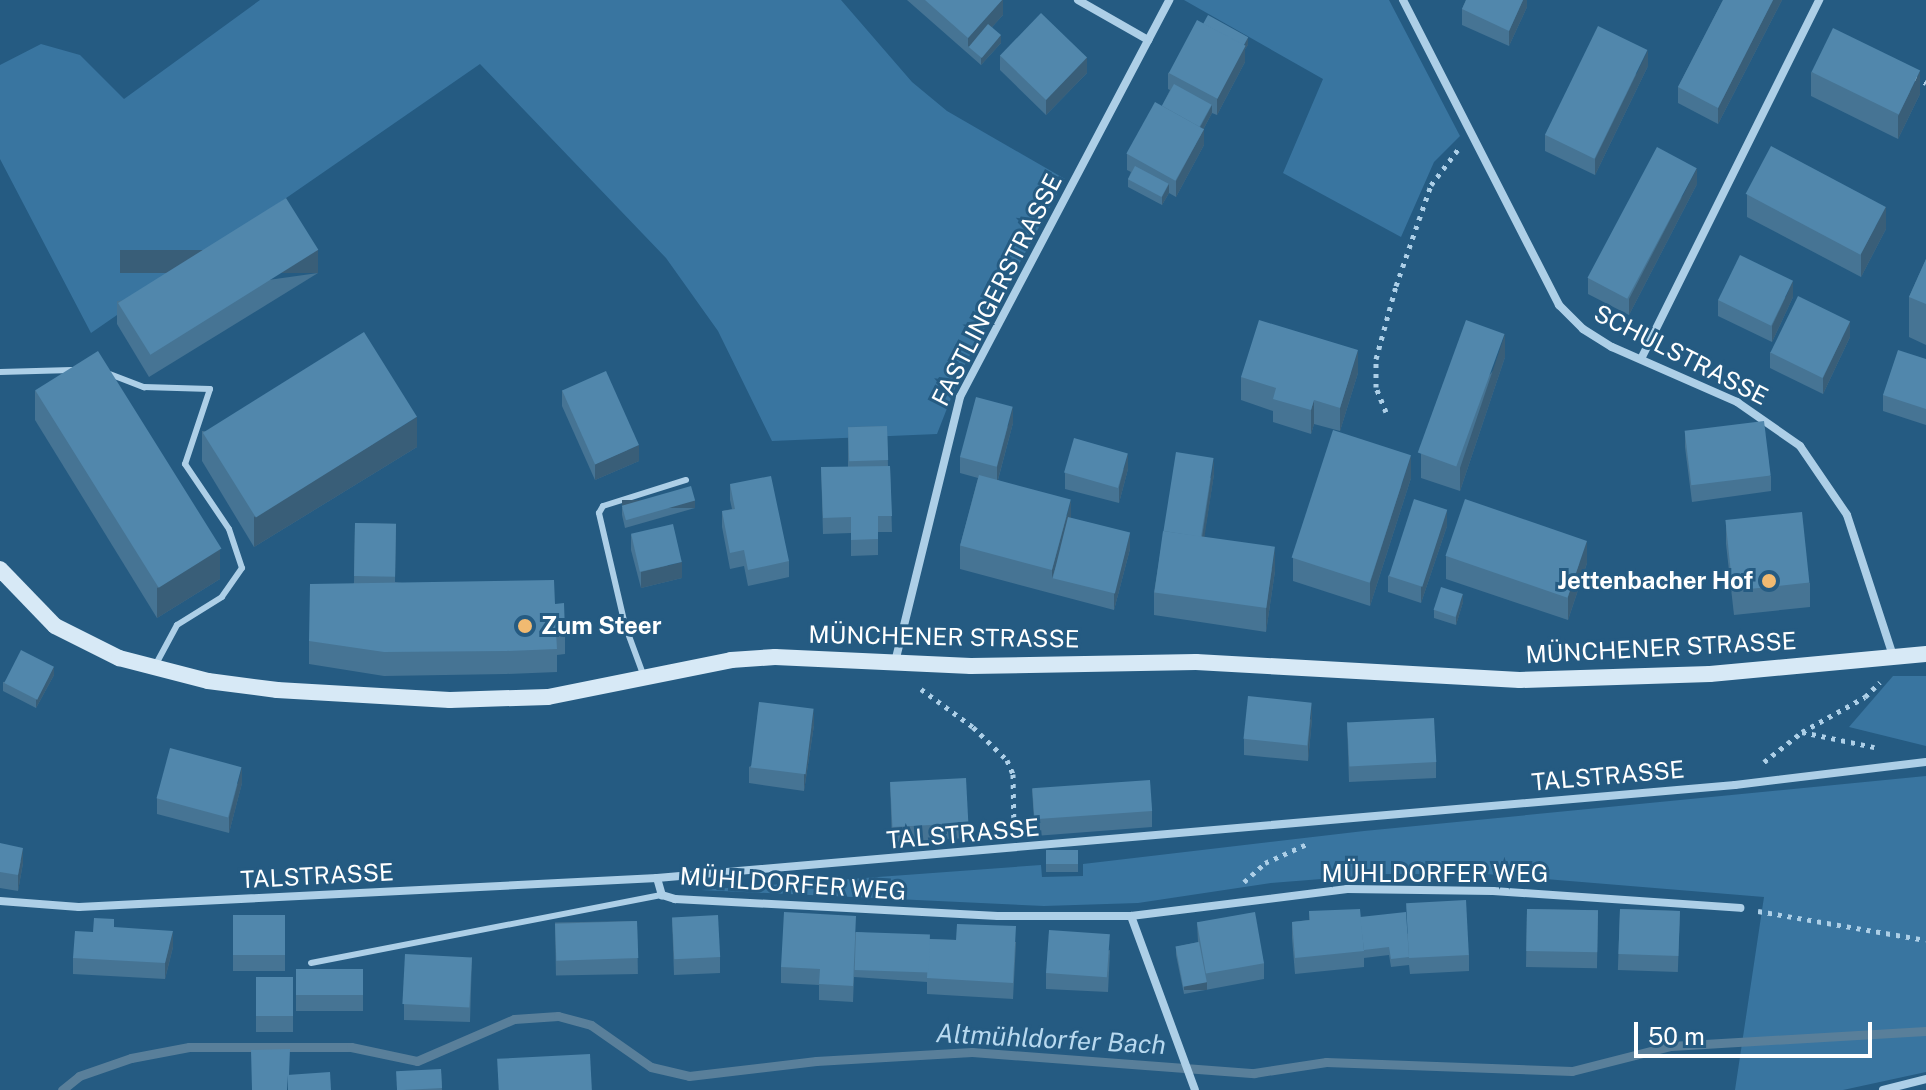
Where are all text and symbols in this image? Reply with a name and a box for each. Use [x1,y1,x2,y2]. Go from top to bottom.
street label: FASTLINGERSTRASSE [926,169,1068,411]
street label: SCHULSTRASSE [1589,299,1773,411]
place label: Jettenbacher Hof [1557,567,1753,595]
marker: Jettenbacher Hof [1760,572,1778,590]
place label: Zum Steer [541,612,662,640]
marker: Zum Steer [516,617,534,635]
street label: MÜNCHENER STRASSE [808,620,1080,654]
street label: MÜNCHENER STRASSE [1525,627,1797,669]
street label: TALSTRASSE [1530,755,1686,797]
street label: TALSTRASSE [885,813,1041,855]
street label: TALSTRASSE [240,858,394,894]
street label: MÜHLDORFER WEG [1321,860,1549,888]
street label: MÜHLDORFER WEG [679,862,907,906]
scale bar [1638,1006,1876,1056]
water label: Altmühldorfer Bach [935,1017,1167,1061]
text: 50 m [1648,1022,1705,1050]

